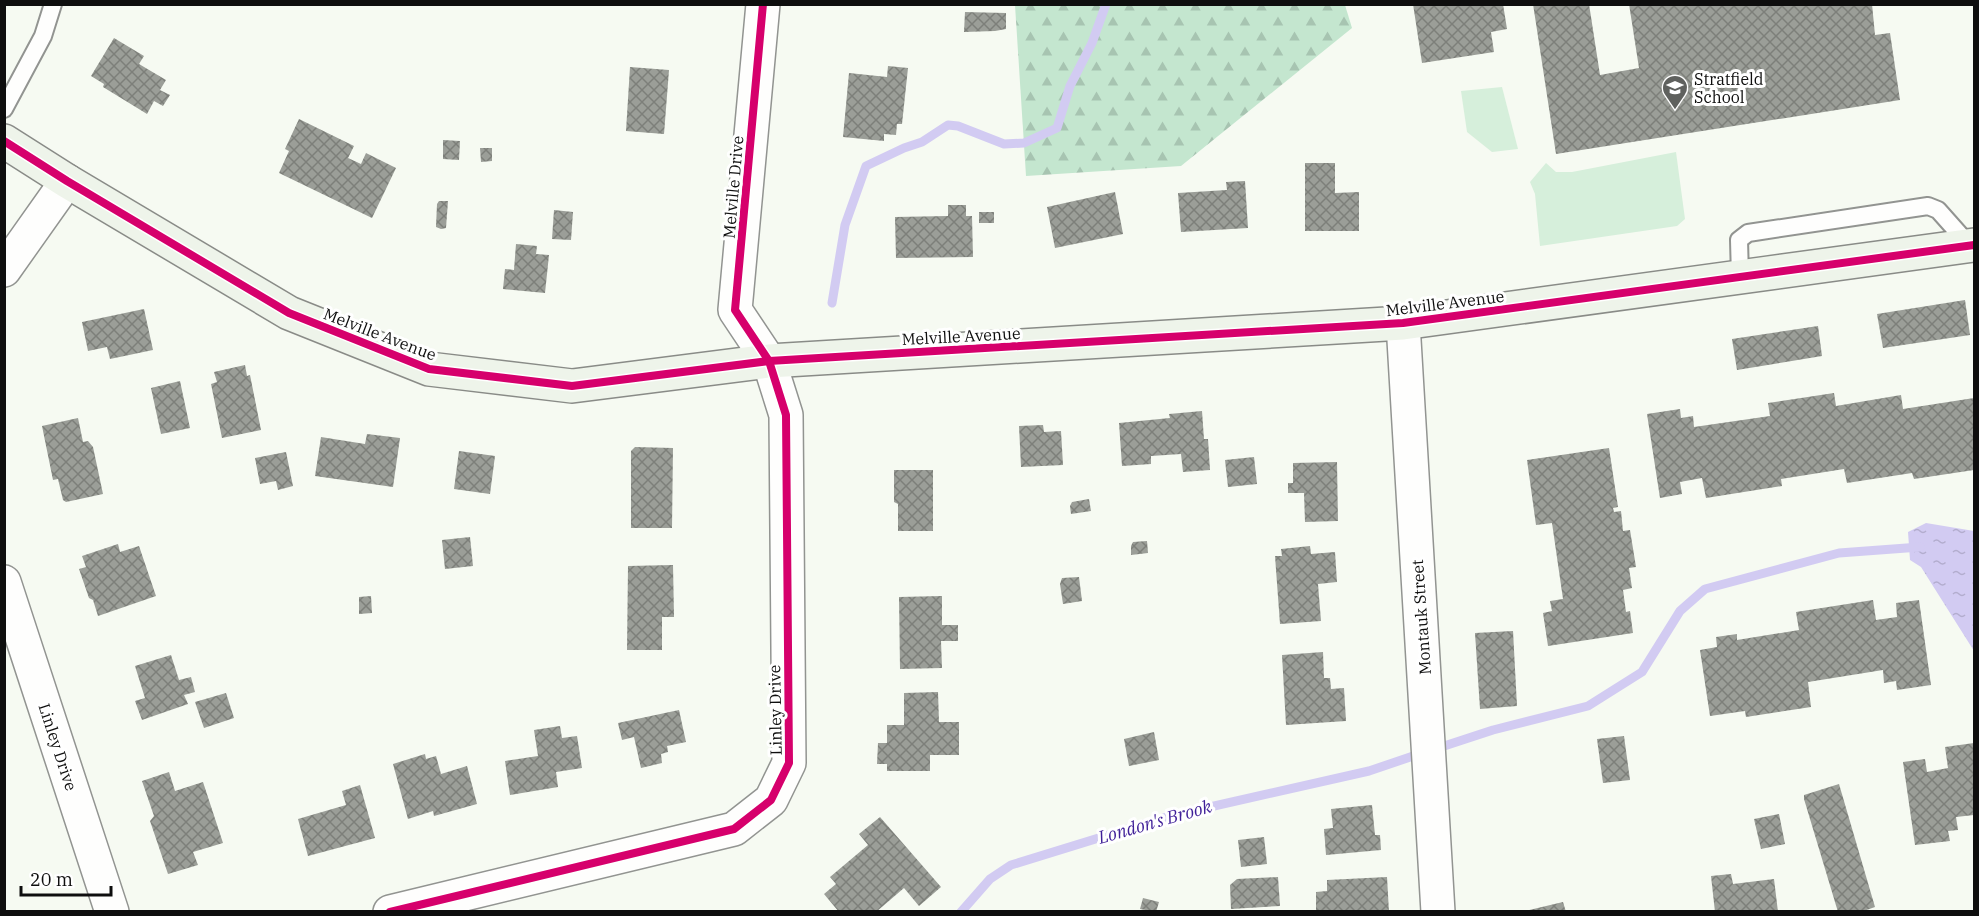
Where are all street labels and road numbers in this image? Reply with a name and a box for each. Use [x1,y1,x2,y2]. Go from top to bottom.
street label: Melville Drive [719,135,747,239]
street label: Melville Avenue [1385,286,1505,320]
street label: Melville Avenue [321,303,439,365]
street label: Melville Avenue [901,323,1021,349]
street label: Montauk Street [1407,558,1435,675]
street label: Linley Drive [764,664,786,756]
street label: Linley Drive [34,701,82,793]

